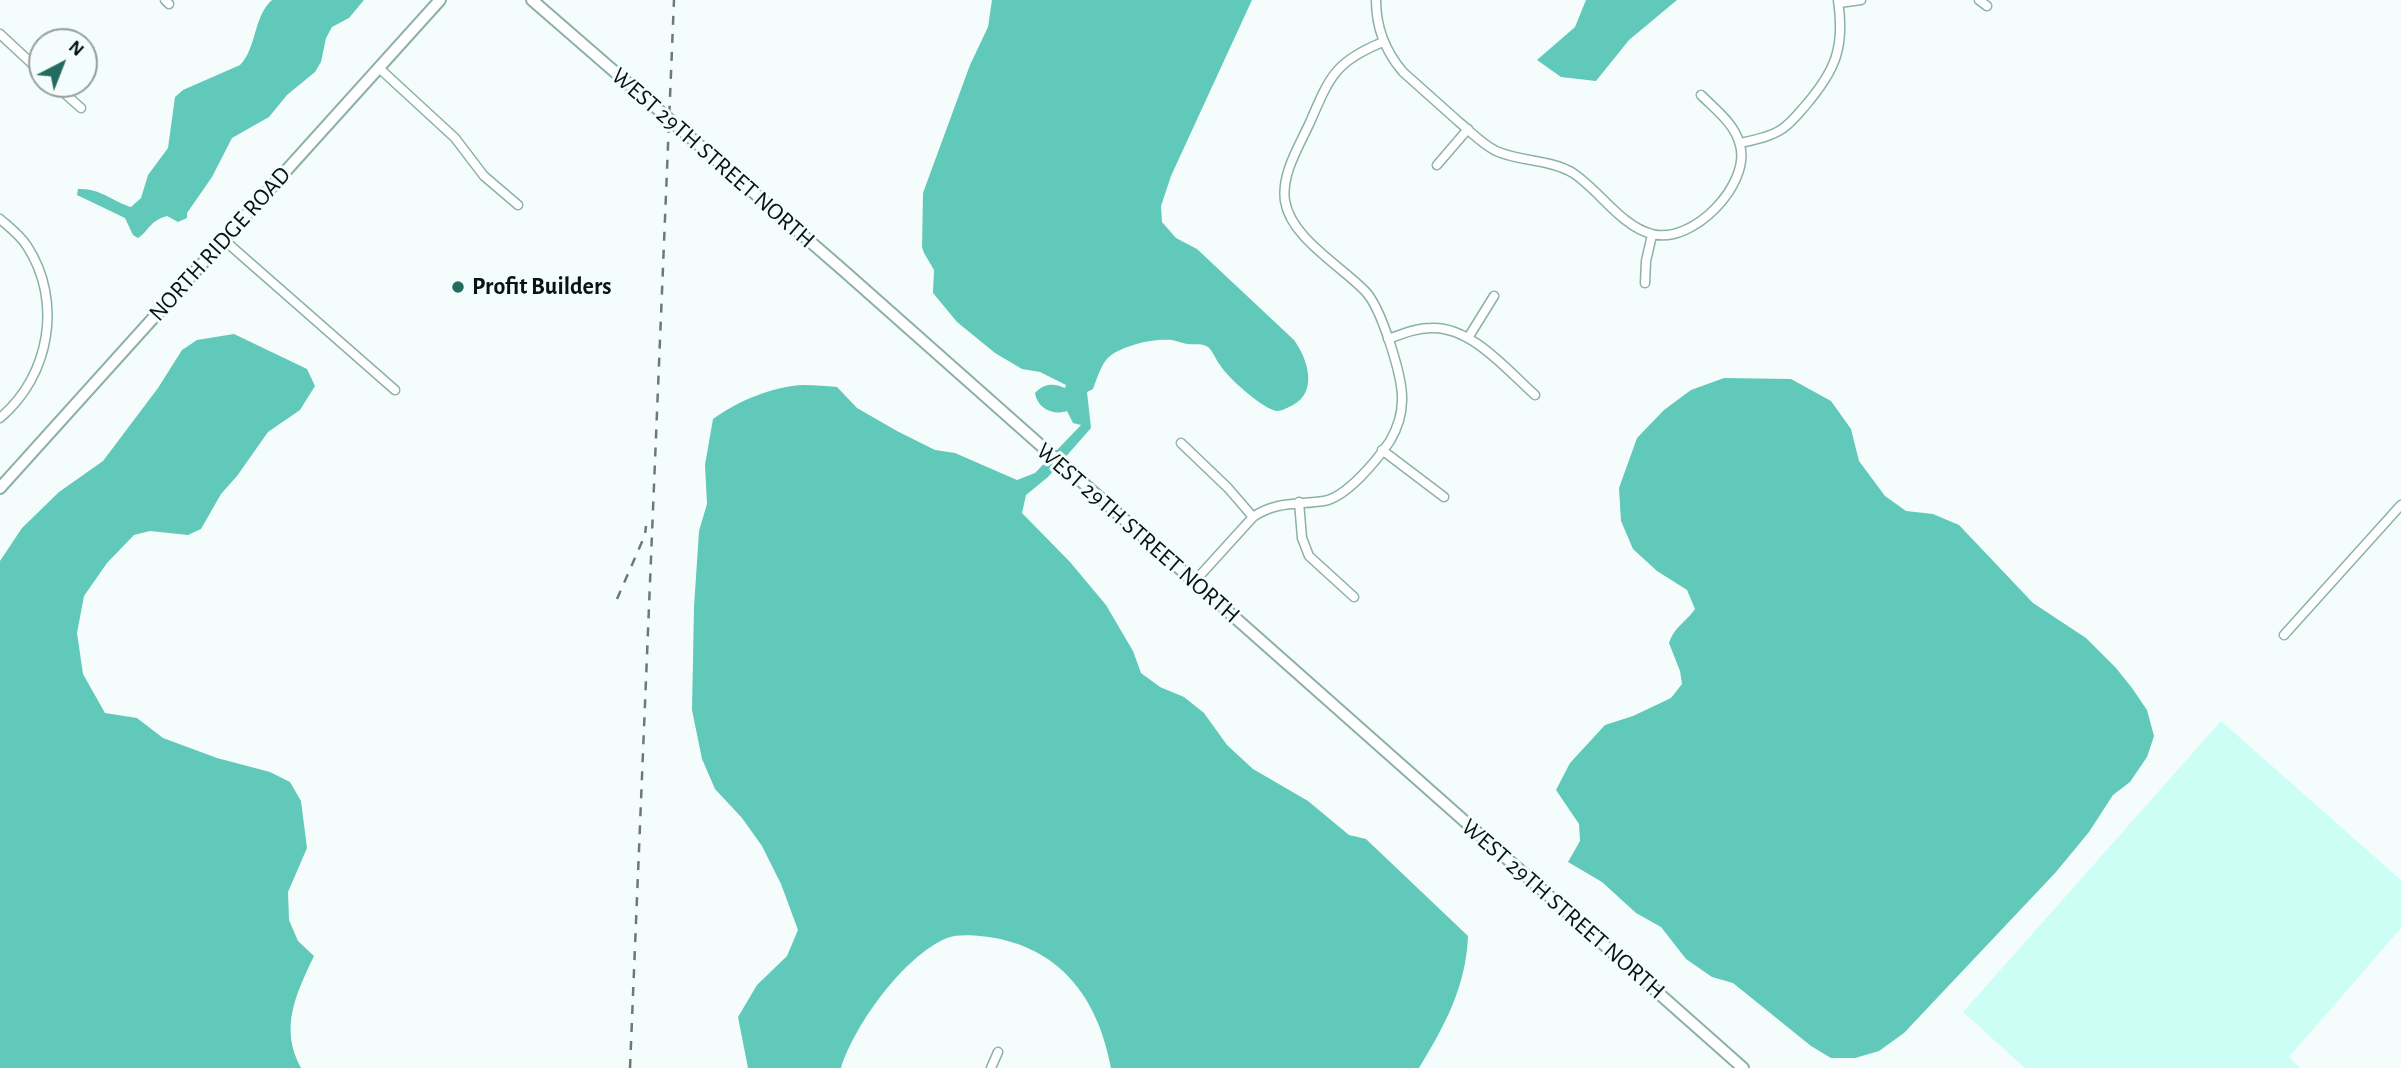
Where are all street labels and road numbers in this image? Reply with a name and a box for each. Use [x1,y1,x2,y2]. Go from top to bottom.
street label: WEST 29TH STREET NORTH [605,62,821,254]
street label: NORTH RIDGE ROAD [143,161,297,327]
street label: WEST 29TH STREET NORTH [1030,437,1246,629]
street label: WEST 29TH STREET NORTH [1455,813,1671,1005]

